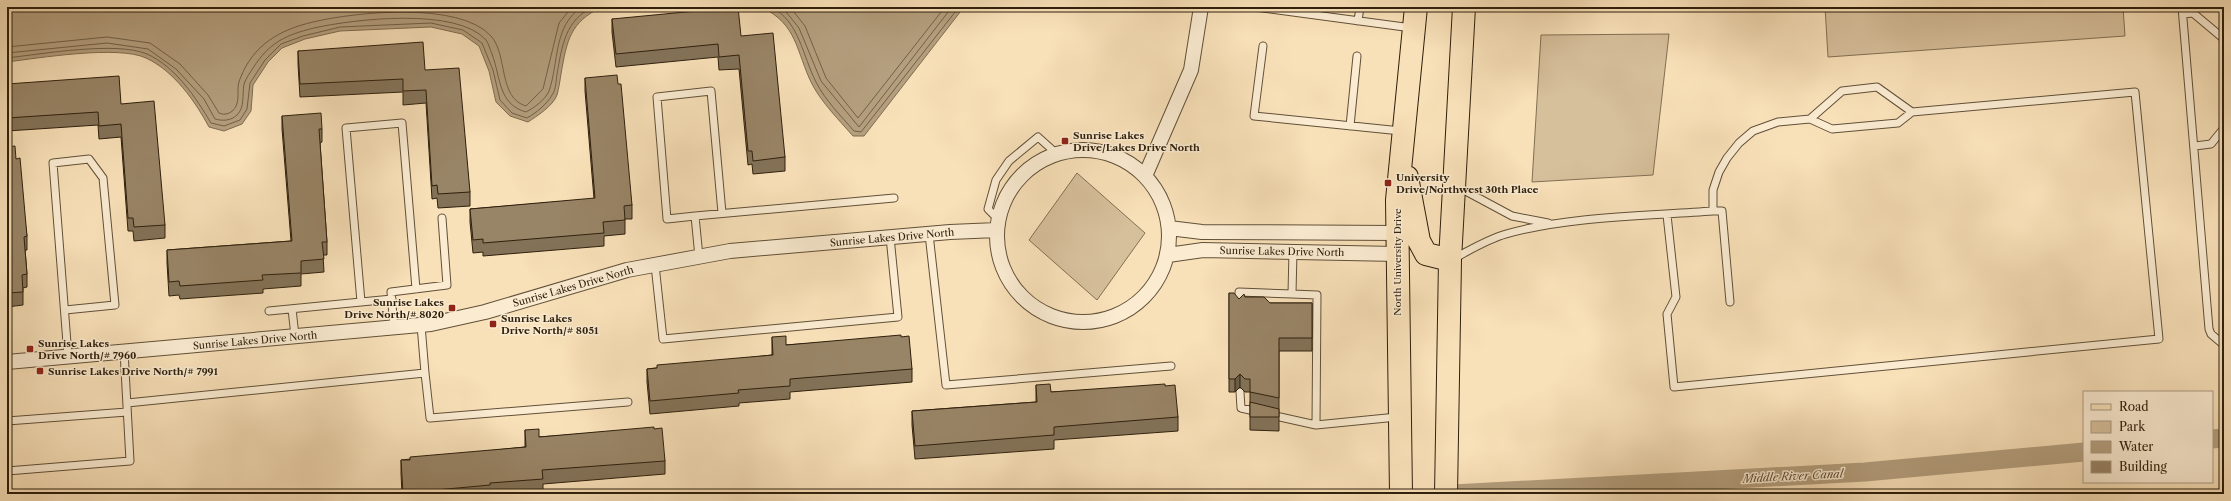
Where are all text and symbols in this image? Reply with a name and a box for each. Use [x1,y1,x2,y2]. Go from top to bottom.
place label: Sunrise Lakes Drive/Lakes Drive North [1073,129,1200,154]
marker: Sunrise Lakes Drive/Lakes Drive North [1060,136,1070,146]
place label: University Drive/Northwest 30th Place [1396,171,1538,196]
marker: University Drive/Northwest 30th Place [1383,178,1393,188]
street label: North University Drive [1391,208,1404,316]
street label: Sunrise Lakes Drive North [829,226,956,249]
street label: Sunrise Lakes Drive North [1219,244,1345,259]
street label: Sunrise Lakes Drive North [511,263,636,310]
place label: Sunrise Lakes Drive North/# 8020 [344,296,444,321]
marker: Sunrise Lakes Drive North/# 8020 [447,303,457,313]
place label: Sunrise Lakes Drive North/# 8051 [501,312,599,337]
marker: Sunrise Lakes Drive North/# 8051 [488,319,498,329]
street label: Sunrise Lakes Drive North [192,329,319,352]
place label: Sunrise Lakes Drive North/# 7960 [38,337,136,362]
marker: Sunrise Lakes Drive North/# 7960 [25,344,35,354]
place label: Sunrise Lakes Drive North/# 7991 [48,365,219,378]
marker: Sunrise Lakes Drive North/# 7991 [35,366,45,376]
legend [2083,391,2213,483]
text: Road [2119,399,2149,414]
text: Park [2119,419,2146,434]
text: Water [2118,439,2153,454]
text: Building [2119,459,2167,474]
water label: Middle River Canal [1740,466,1845,486]

